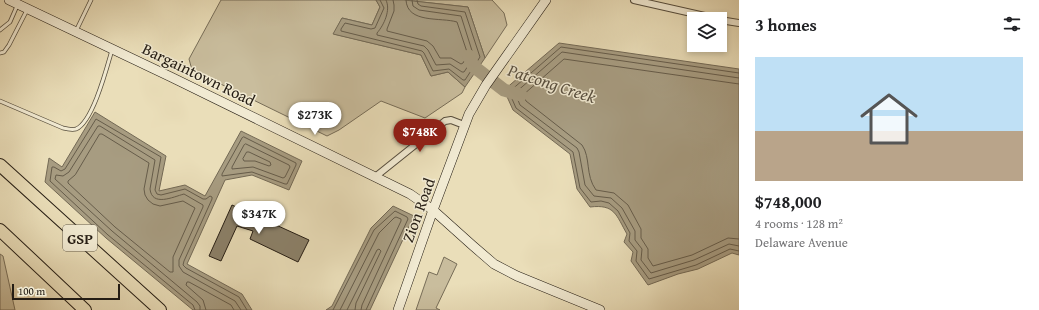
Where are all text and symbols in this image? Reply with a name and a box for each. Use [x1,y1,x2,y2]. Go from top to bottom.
map controls [687,12,727,52]
button: layers [687,12,727,52]
text: 3 homes [755,12,817,37]
icon: filters [1001,13,1023,35]
street label: Bargaintown Road [138,36,260,112]
water label: Patcong Creek [504,57,599,109]
icon: home [853,83,925,155]
pin: $273K [287,102,343,136]
text: $273K [297,105,333,124]
pin: $748K [392,119,448,153]
text: $748K [402,122,438,141]
street label: Zion Road [395,174,441,246]
text: $748,000 [755,189,821,214]
pin: $347K [231,201,287,235]
text: $347K [241,204,277,223]
text: 4 rooms · 128 m² [755,214,843,233]
road number: GSP [63,225,97,251]
text: Delaware Avenue [755,233,848,252]
scale bar [12,282,120,301]
text: 100 m [18,283,45,299]

